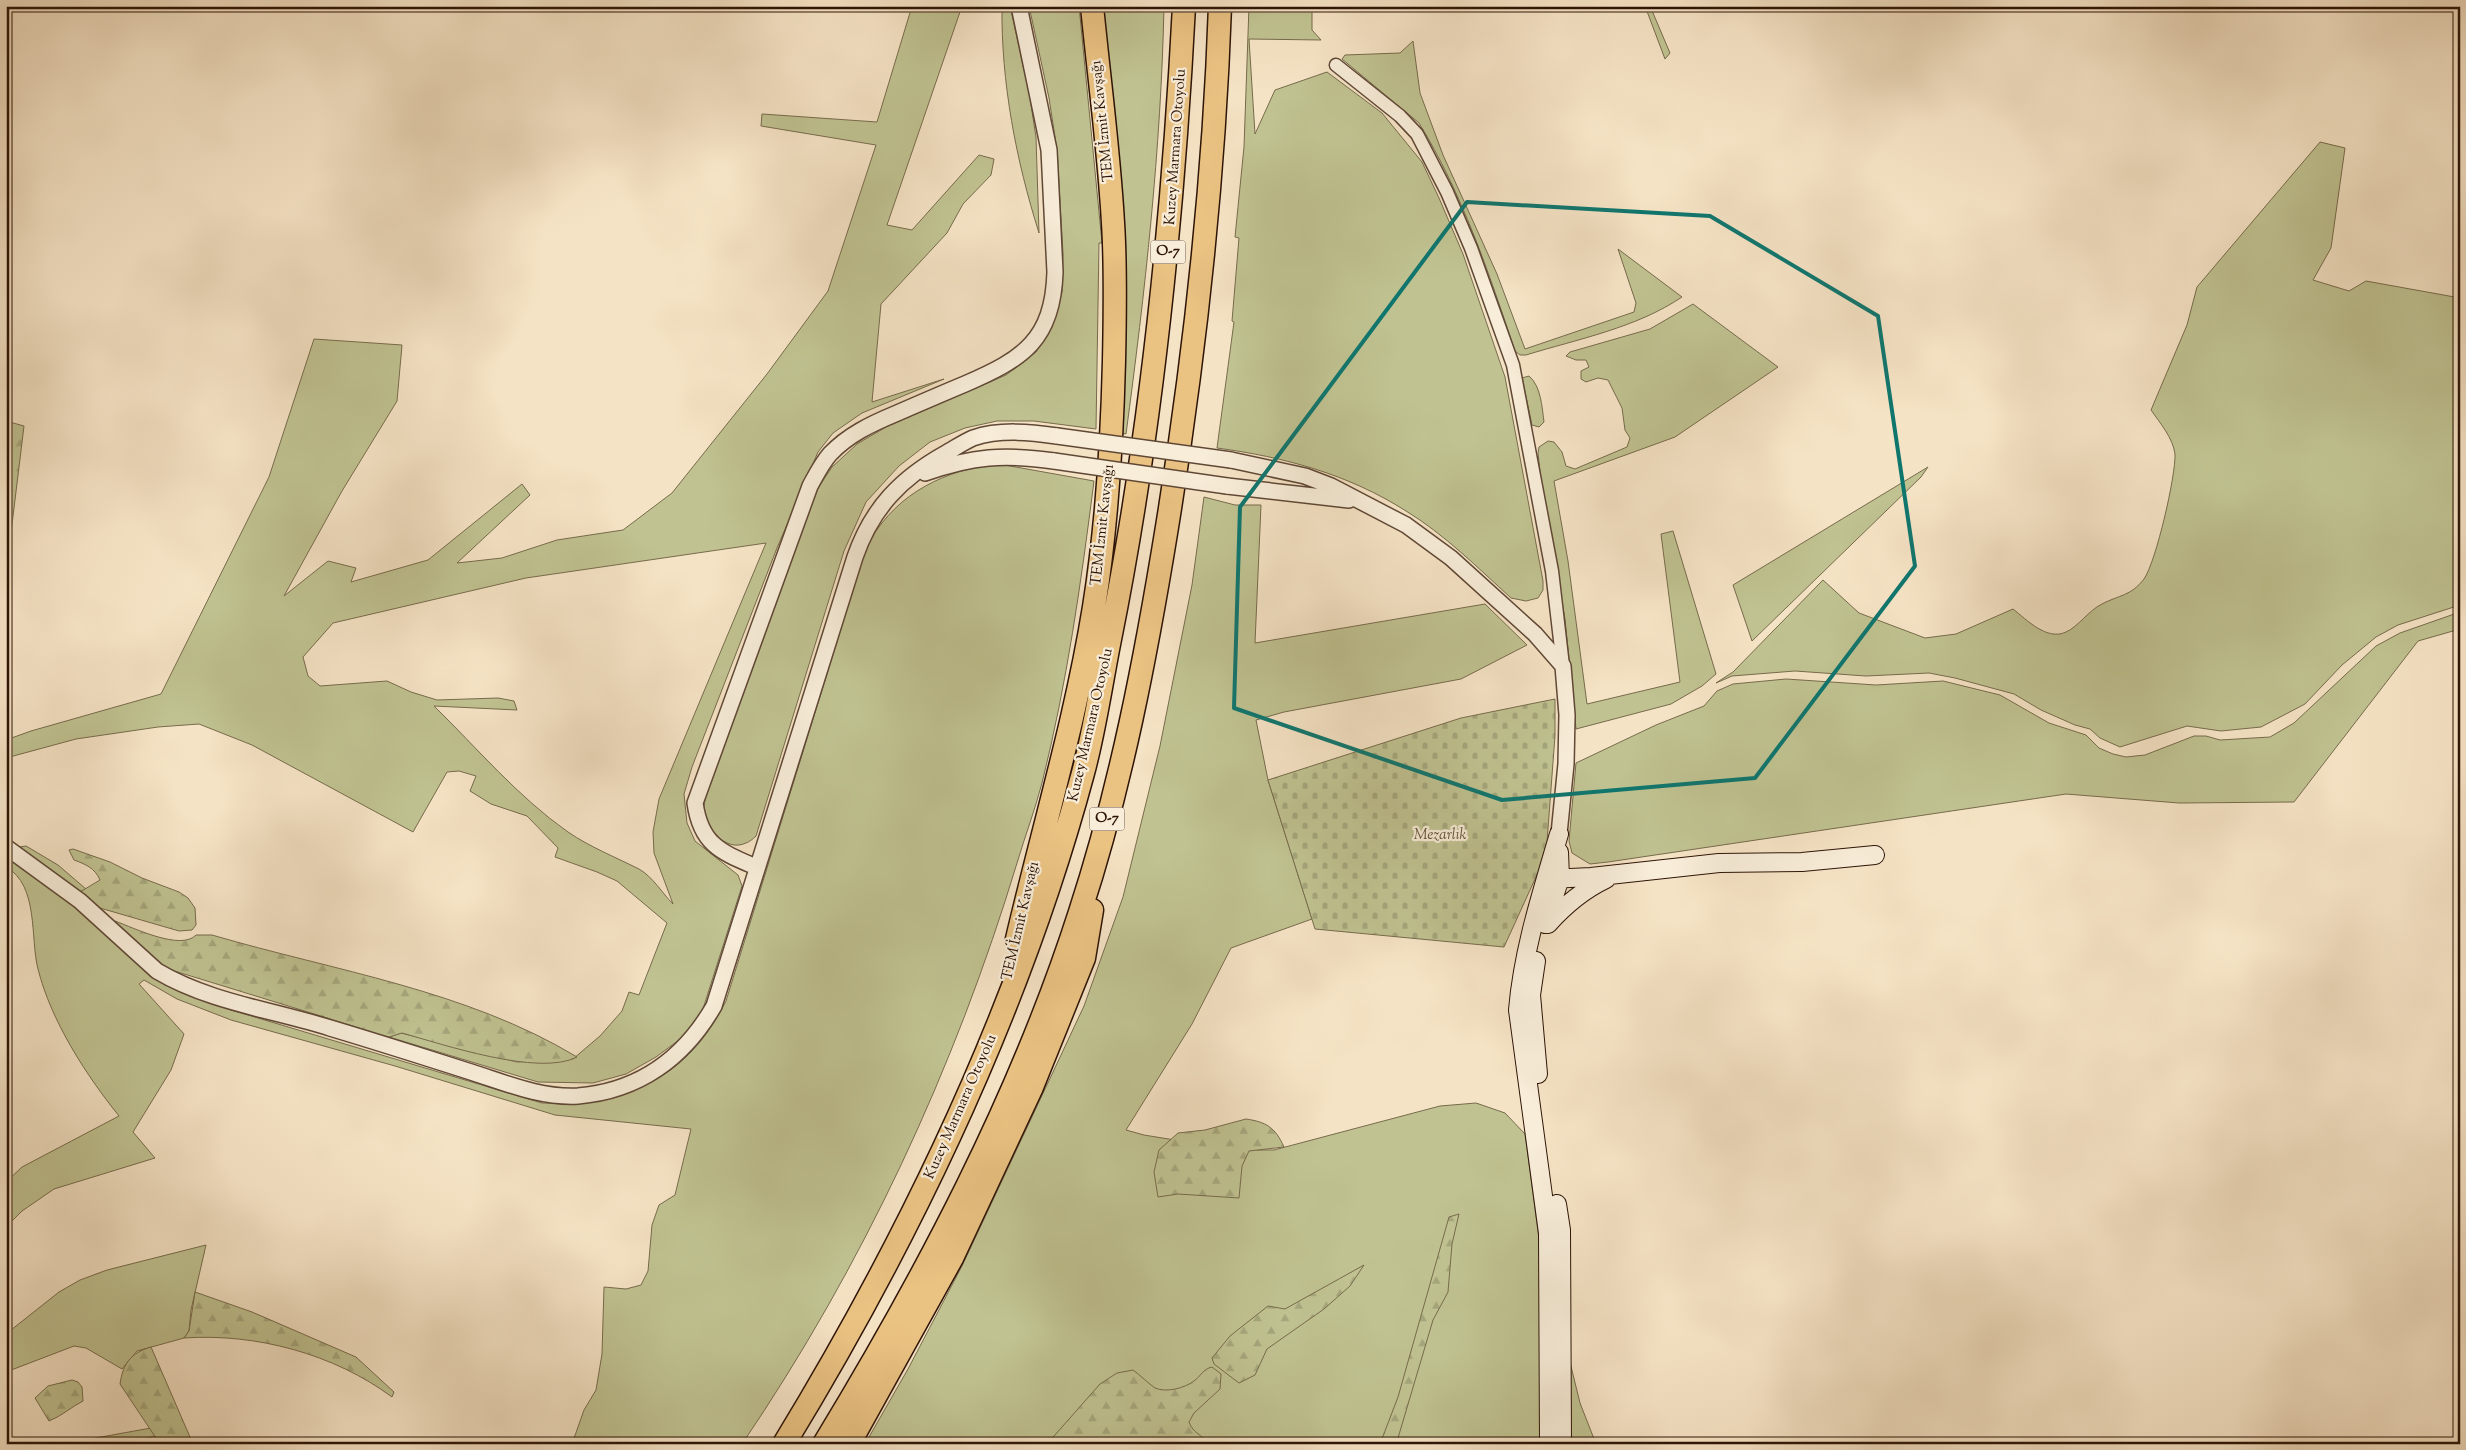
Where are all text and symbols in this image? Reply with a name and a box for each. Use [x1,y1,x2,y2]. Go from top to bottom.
street label: TEM İzmit Kavşağı [1085,59,1120,183]
street label: Kuzey Marmara Otoyolu [1160,68,1192,226]
road number: O-7 [1150,240,1186,264]
street label: TEM İzmit Kavşağı [1085,463,1120,587]
street label: Kuzey Marmara Otoyolu [1063,646,1119,804]
road number: O-7 [1090,808,1124,831]
park label: Mezarlık [1414,825,1467,846]
street label: TEM İzmit Kavşağı [996,859,1045,983]
street label: Kuzey Marmara Otoyolu [920,1031,1003,1183]

